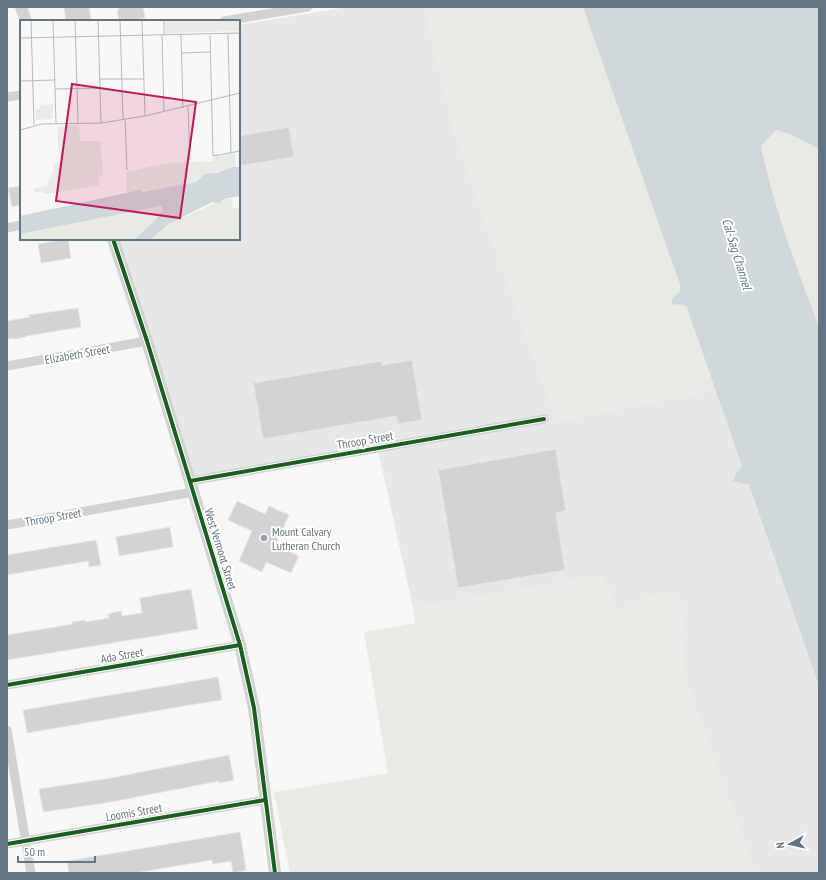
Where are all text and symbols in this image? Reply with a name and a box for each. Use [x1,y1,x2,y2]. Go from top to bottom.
inset map [20,20,240,240]
water label: Cal-Sag Channel [718,216,756,294]
street label: Elizabeth Street [43,341,111,367]
street label: Throop Street [336,428,395,452]
street label: Throop Street [24,505,83,529]
street label: West Vermont Street [201,506,241,592]
place label: Mount Calvary Lutheran Church [272,524,340,553]
marker: Mount Calvary Lutheran Church [259,533,269,543]
street label: Ada Street [99,644,145,666]
street label: Loomis Street [105,800,164,824]
north arrow [770,824,810,864]
scale bar [18,838,95,864]
text: N [773,841,787,849]
text: 50 m [24,844,45,859]

